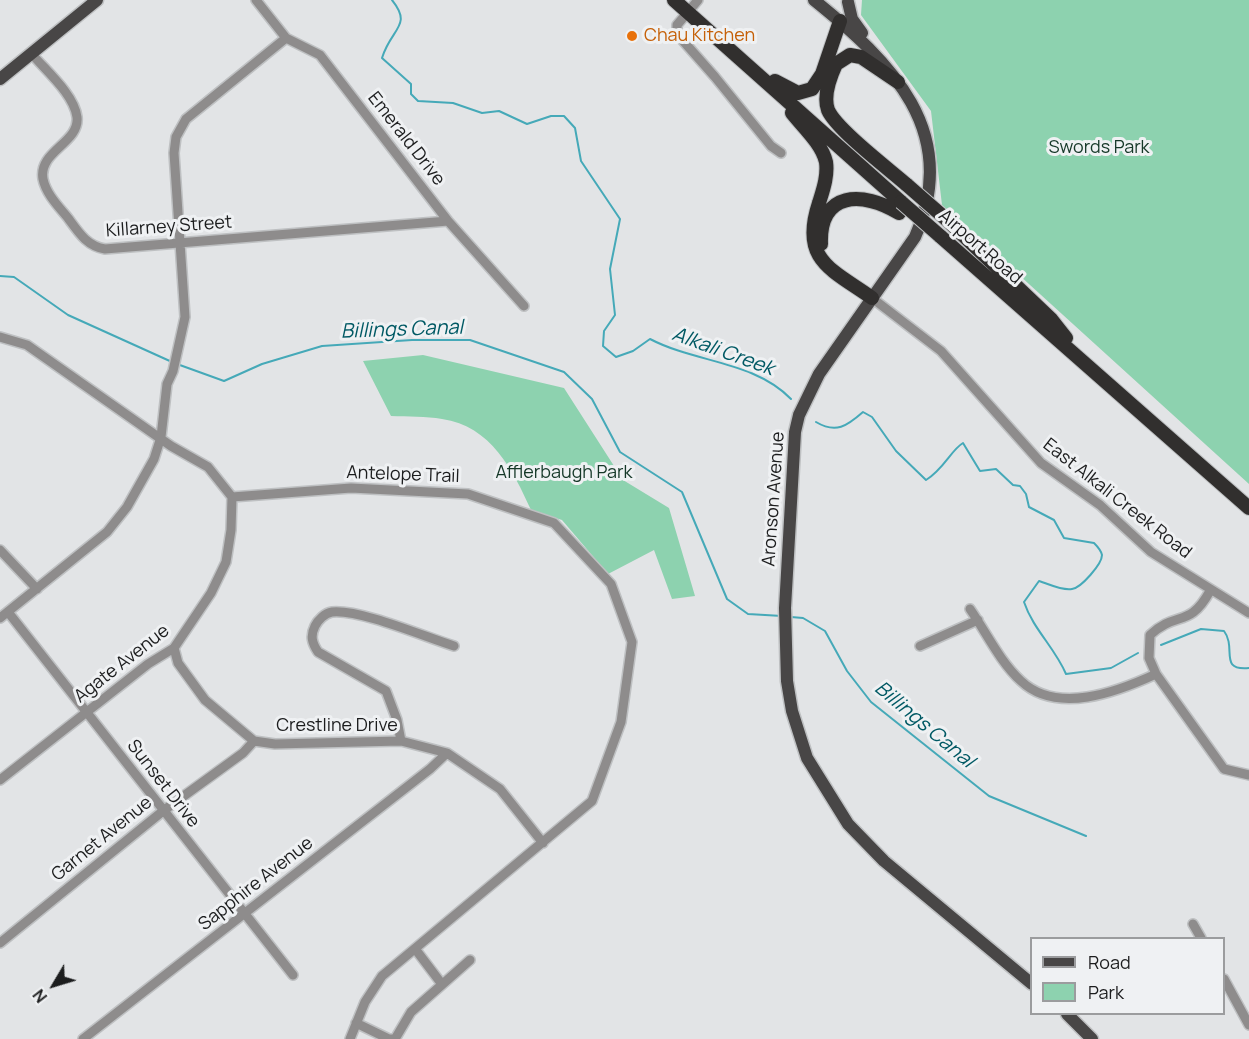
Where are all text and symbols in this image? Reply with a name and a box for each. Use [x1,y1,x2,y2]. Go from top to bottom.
place label: Chau Kitchen [644,25,755,47]
marker: Chau Kitchen [625,29,639,43]
street label: Emerald Drive [363,88,449,190]
park label: Swords Park [1048,137,1150,159]
street label: Airport Road [934,205,1026,289]
street label: Killarney Street [105,212,233,242]
water label: Billings Canal [340,316,464,344]
water label: Alkali Creek [669,323,777,381]
street label: Aronson Avenue [759,431,789,567]
street label: East Alkali Creek Road [1038,434,1196,564]
street label: Antelope Trail [346,462,460,488]
park label: Afflerbaugh Park [496,462,632,484]
street label: Agate Avenue [70,620,174,708]
water label: Billings Canal [869,677,979,773]
street label: Crestline Drive [276,715,398,737]
street label: Sunset Drive [122,736,204,832]
street label: Garnet Avenue [48,792,156,886]
street label: Sapphire Avenue [194,833,318,935]
legend [1030,937,1225,1015]
text: Road [1088,950,1131,974]
north arrow [24,955,84,1015]
text: Park [1088,980,1124,1004]
text: N [28,985,52,1007]

